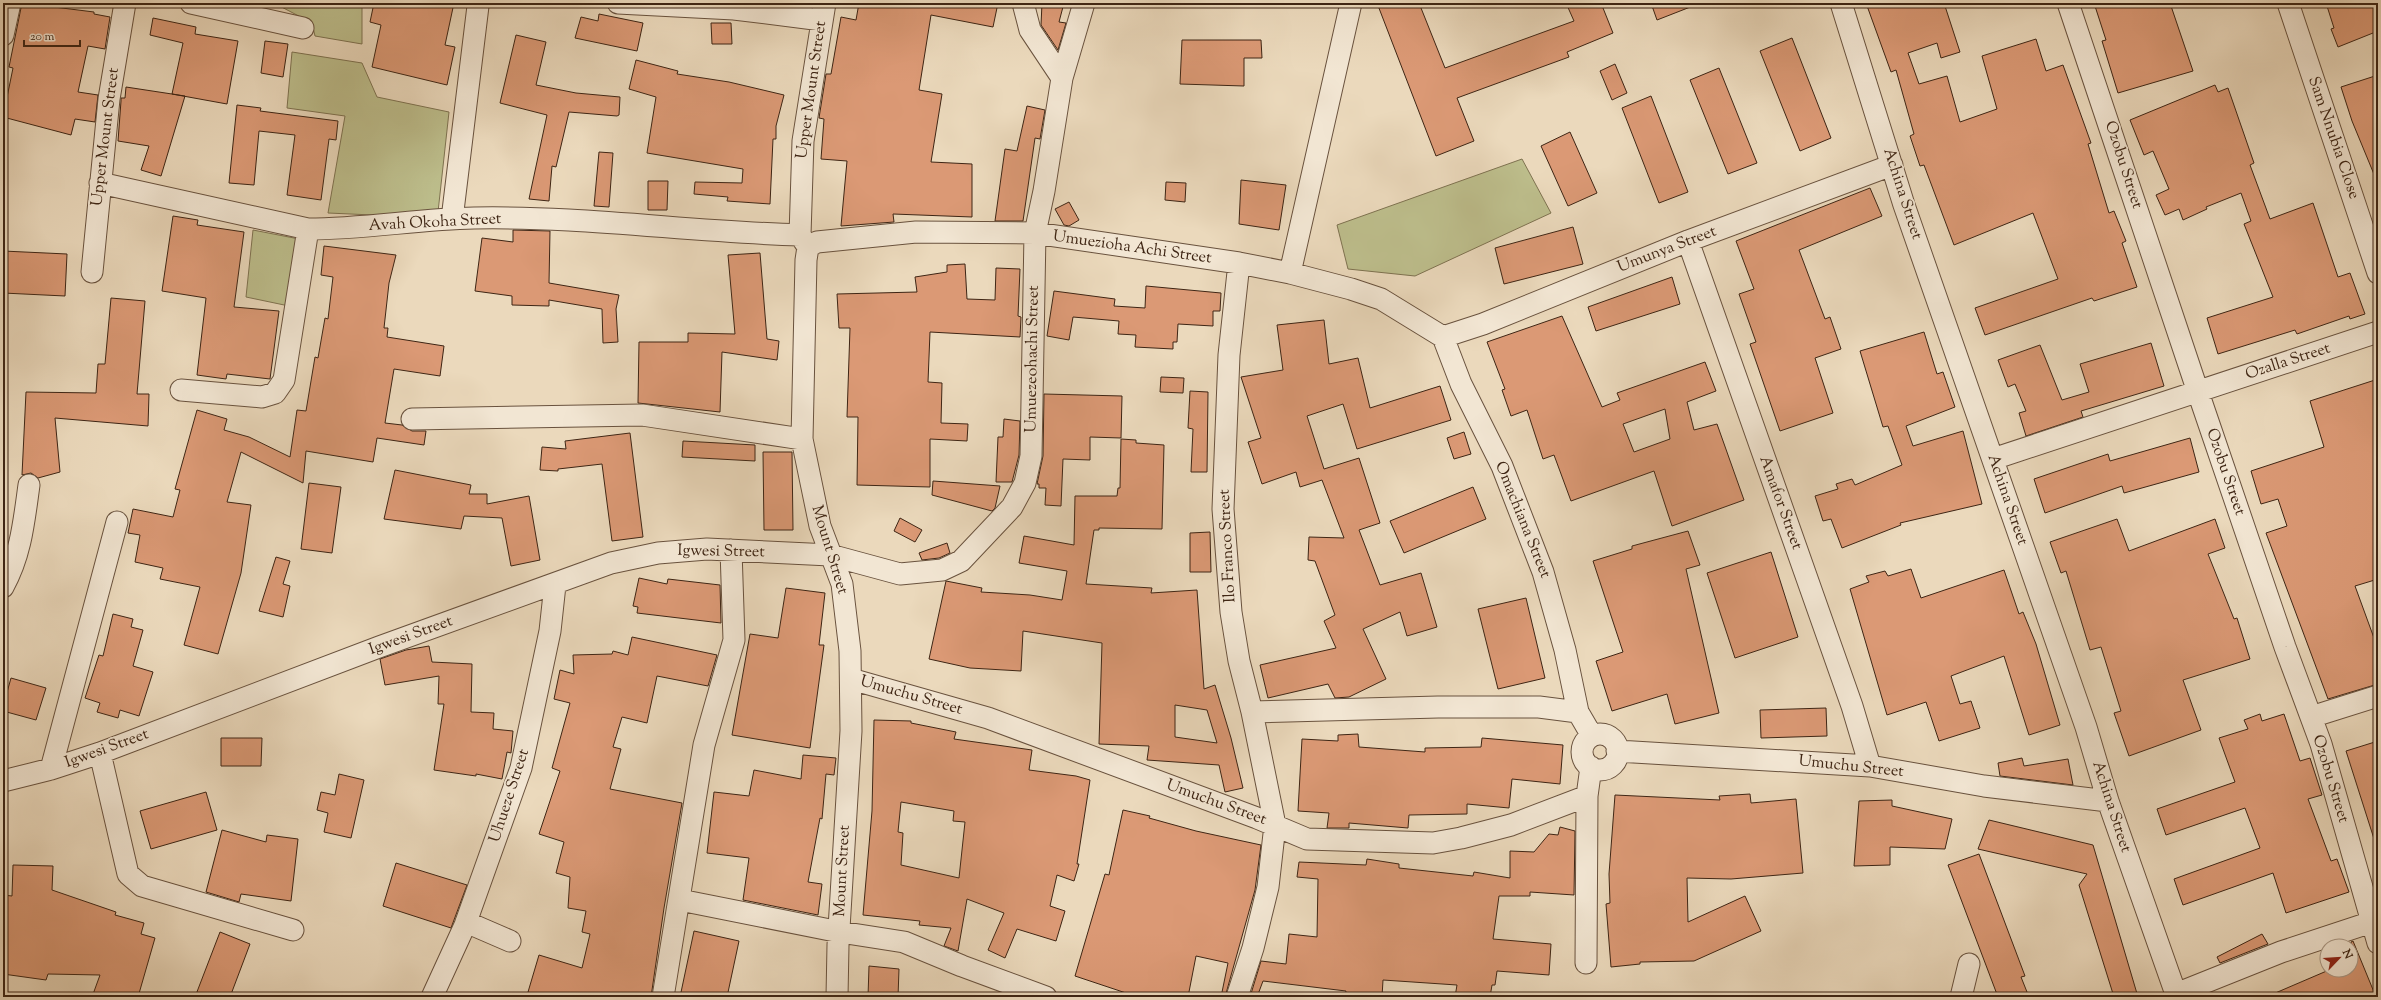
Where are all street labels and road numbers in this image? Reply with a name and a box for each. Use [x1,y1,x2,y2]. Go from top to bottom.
street label: Upper Mount Street [791,19,833,161]
street label: Upper Mount Street [86,66,126,208]
street label: Sam Nnubia Close [2301,74,2365,202]
street label: Ozobu Street [2098,118,2148,212]
street label: Achina Street [1876,145,1928,243]
street label: Avah Okoha Street [368,208,502,238]
street label: Umunya Street [1614,220,1720,279]
street label: Umuezioha Achi Street [1051,225,1213,271]
street label: Umuezeohachi Street [1020,285,1046,433]
street label: Ozalla Street [2243,337,2334,387]
street label: Ozobu Street [2199,425,2251,519]
street label: Achina Street [1981,451,2033,549]
street label: Amafor Street [1752,453,1808,554]
street label: Omachiana Street [1488,458,1556,582]
street label: Ilo Franco Street [1214,488,1242,603]
street label: Mount Street [805,503,854,598]
street label: Igwesi Street [677,540,766,564]
street label: Igwesi Street [366,610,457,662]
street label: Umuchu Street [857,670,965,722]
street label: Igwesi Street [62,723,153,775]
street label: Ozobu Street [2306,732,2354,826]
street label: Uhueze Street [484,746,536,846]
street label: Umuchu Street [1797,750,1905,784]
street label: Achina Street [2085,758,2137,856]
street label: Umuchu Street [1162,774,1270,832]
street label: Mount Street [829,824,857,917]

